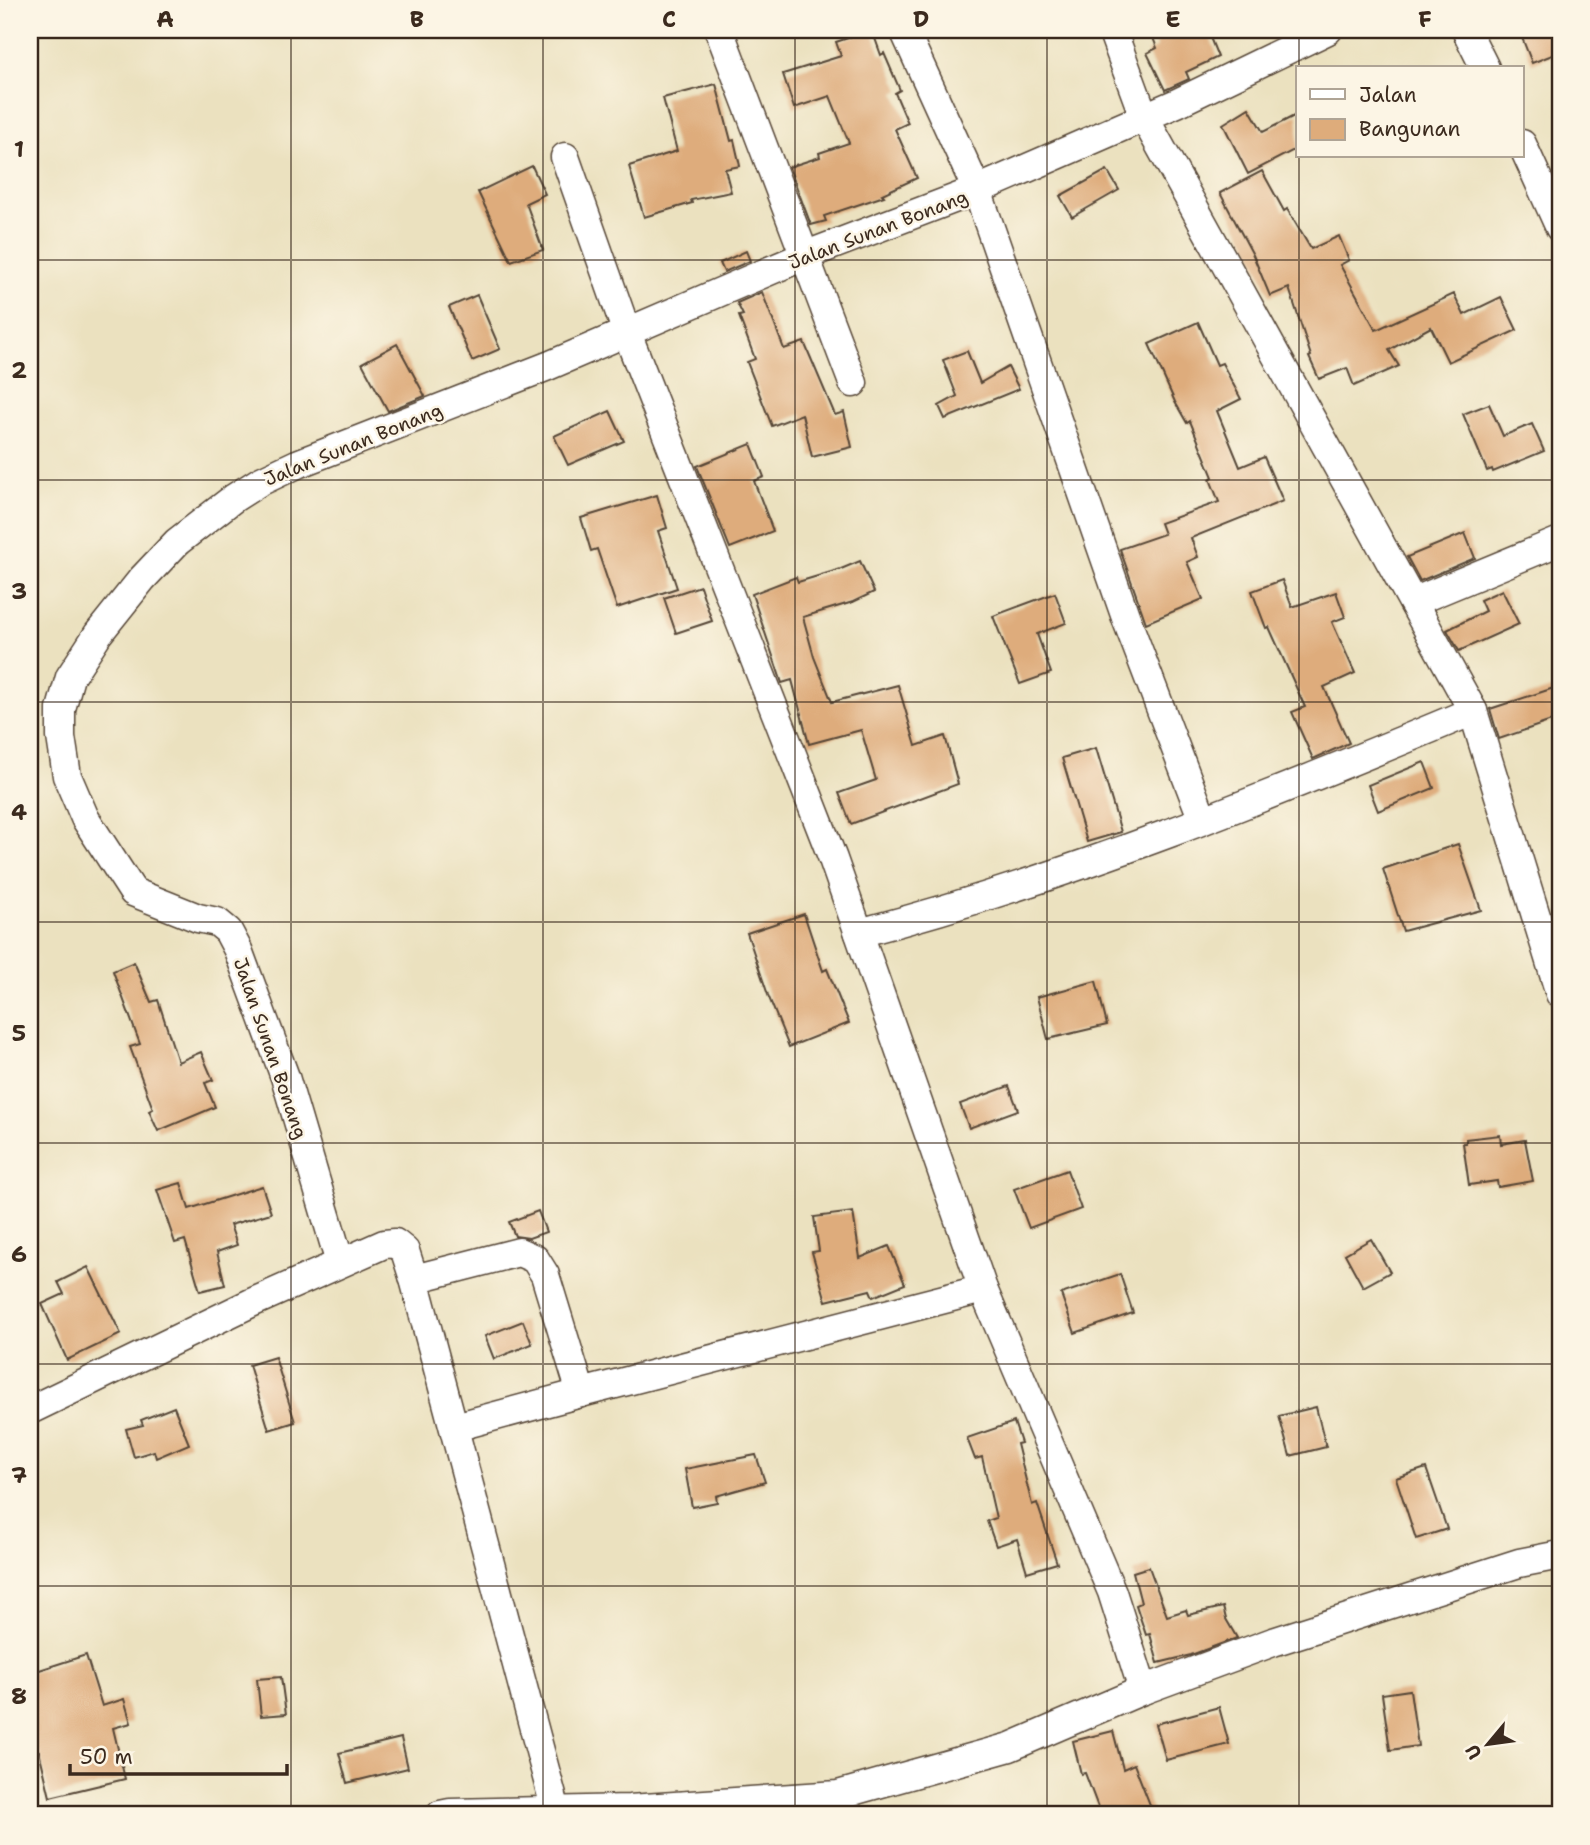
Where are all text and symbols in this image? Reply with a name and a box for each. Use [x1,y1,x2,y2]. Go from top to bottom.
text: A [156,4,174,34]
text: B [410,4,424,34]
text: C [662,4,676,34]
text: D [913,4,929,34]
text: E [1165,4,1181,34]
text: F [1418,4,1432,34]
legend [1296,66,1524,158]
text: Jalan [1359,81,1417,109]
text: Bangunan [1359,115,1460,143]
text: 1 [14,134,24,164]
street label: Jalan Sunan Bonang [785,184,971,275]
text: 2 [11,355,27,385]
street label: Jalan Sunan Bonang [260,397,446,492]
text: 3 [11,576,27,606]
text: 4 [11,797,27,827]
street label: Jalan Sunan Bonang [228,954,313,1142]
text: 5 [12,1018,26,1048]
text: 6 [11,1239,27,1269]
text: 7 [11,1460,27,1490]
text: 8 [11,1681,27,1711]
north arrow [1454,1708,1524,1778]
scale bar [70,1733,287,1777]
text: U [1459,1740,1488,1764]
text: 50 m [80,1743,133,1771]

